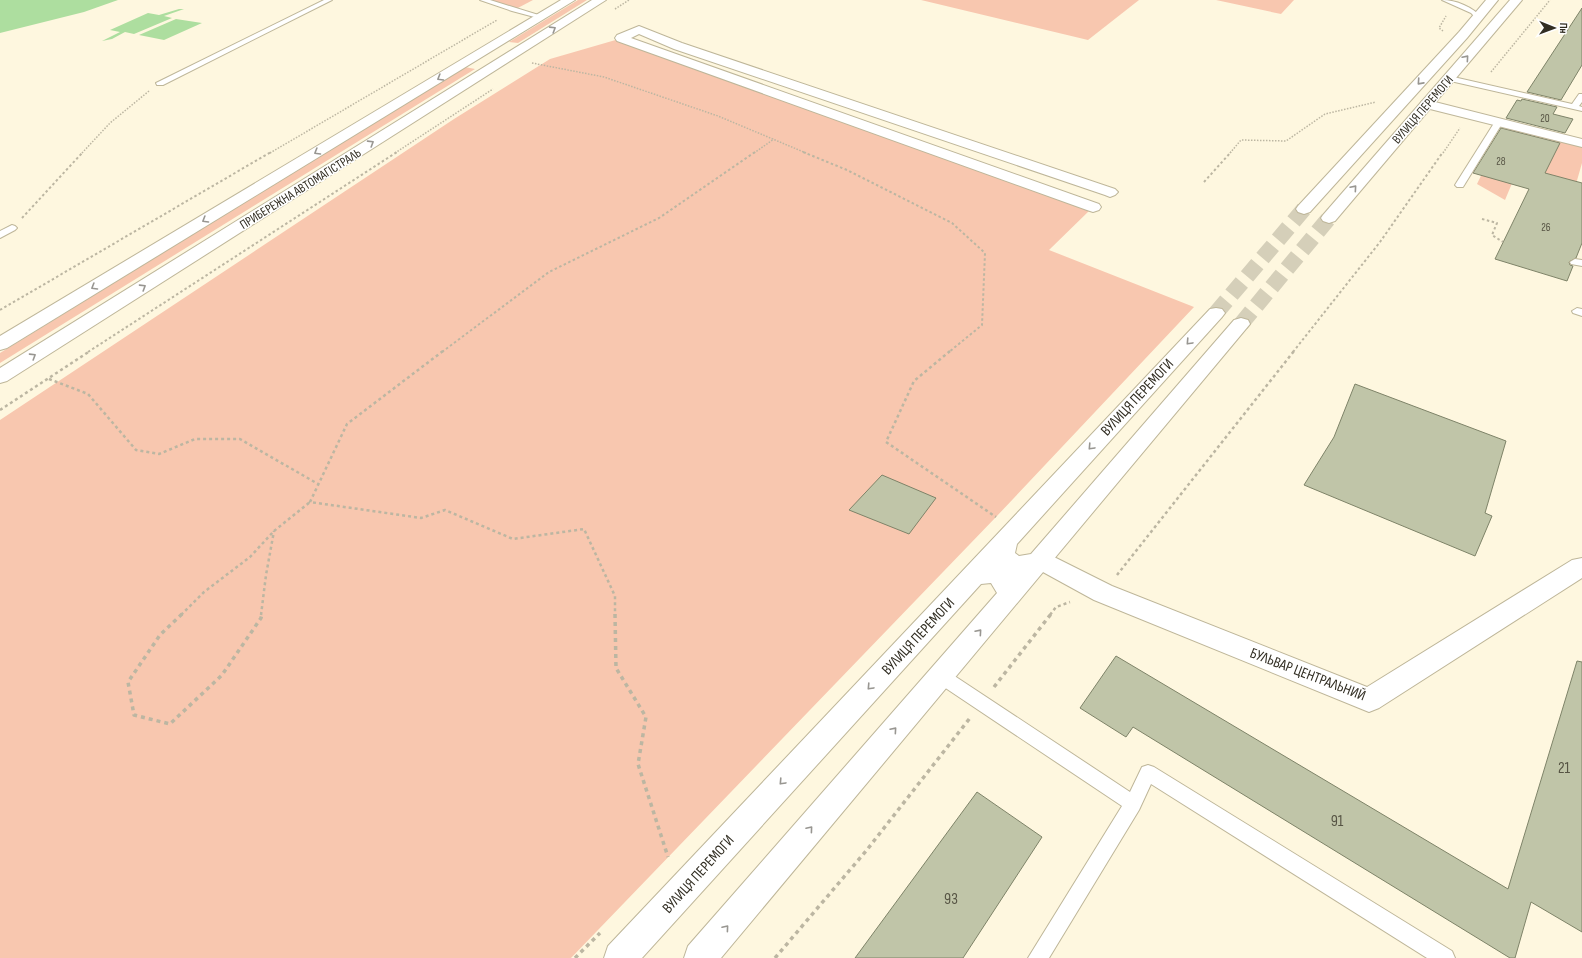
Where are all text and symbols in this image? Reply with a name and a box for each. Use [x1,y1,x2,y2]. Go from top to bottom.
north arrow [1534,8,1574,48]
text: Пн [1557,23,1570,34]
one-way arrow [549,26,556,34]
one-way arrow [1462,55,1469,62]
street label: ВУЛИЦЯ ПЕРЕМОГИ [1389,72,1457,147]
one-way arrow [437,73,444,80]
one-way arrow [1417,77,1425,85]
house number: 20 [1540,112,1550,125]
one-way arrow [367,140,374,148]
street label: ПРИБЕРЕЖНА АВТОМАГІСТРАЛЬ [237,145,365,233]
one-way arrow [314,148,321,155]
house number: 28 [1496,155,1506,168]
one-way arrow [1350,186,1357,193]
one-way arrow [202,215,209,222]
house number: 26 [1541,221,1551,234]
one-way arrow [91,282,98,289]
one-way arrow [139,284,146,292]
one-way arrow [1187,337,1194,344]
one-way arrow [29,353,36,361]
street label: ВУЛИЦЯ ПЕРЕМОГИ [1097,355,1178,440]
one-way arrow [1088,442,1096,450]
street label: ВУЛИЦЯ ПЕРЕМОГИ [878,594,959,679]
one-way arrow [974,629,981,636]
street label: БУЛЬВАР ЦЕНТРАЛЬНИЙ [1247,644,1368,705]
one-way arrow [867,682,875,690]
one-way arrow [890,728,897,735]
house number: 21 [1558,759,1571,778]
one-way arrow [779,777,786,785]
house number: 91 [1331,812,1344,831]
one-way arrow [805,827,812,834]
street label: ВУЛИЦЯ ПЕРЕМОГИ [658,831,738,917]
house number: 93 [944,890,958,909]
one-way arrow [721,926,728,933]

